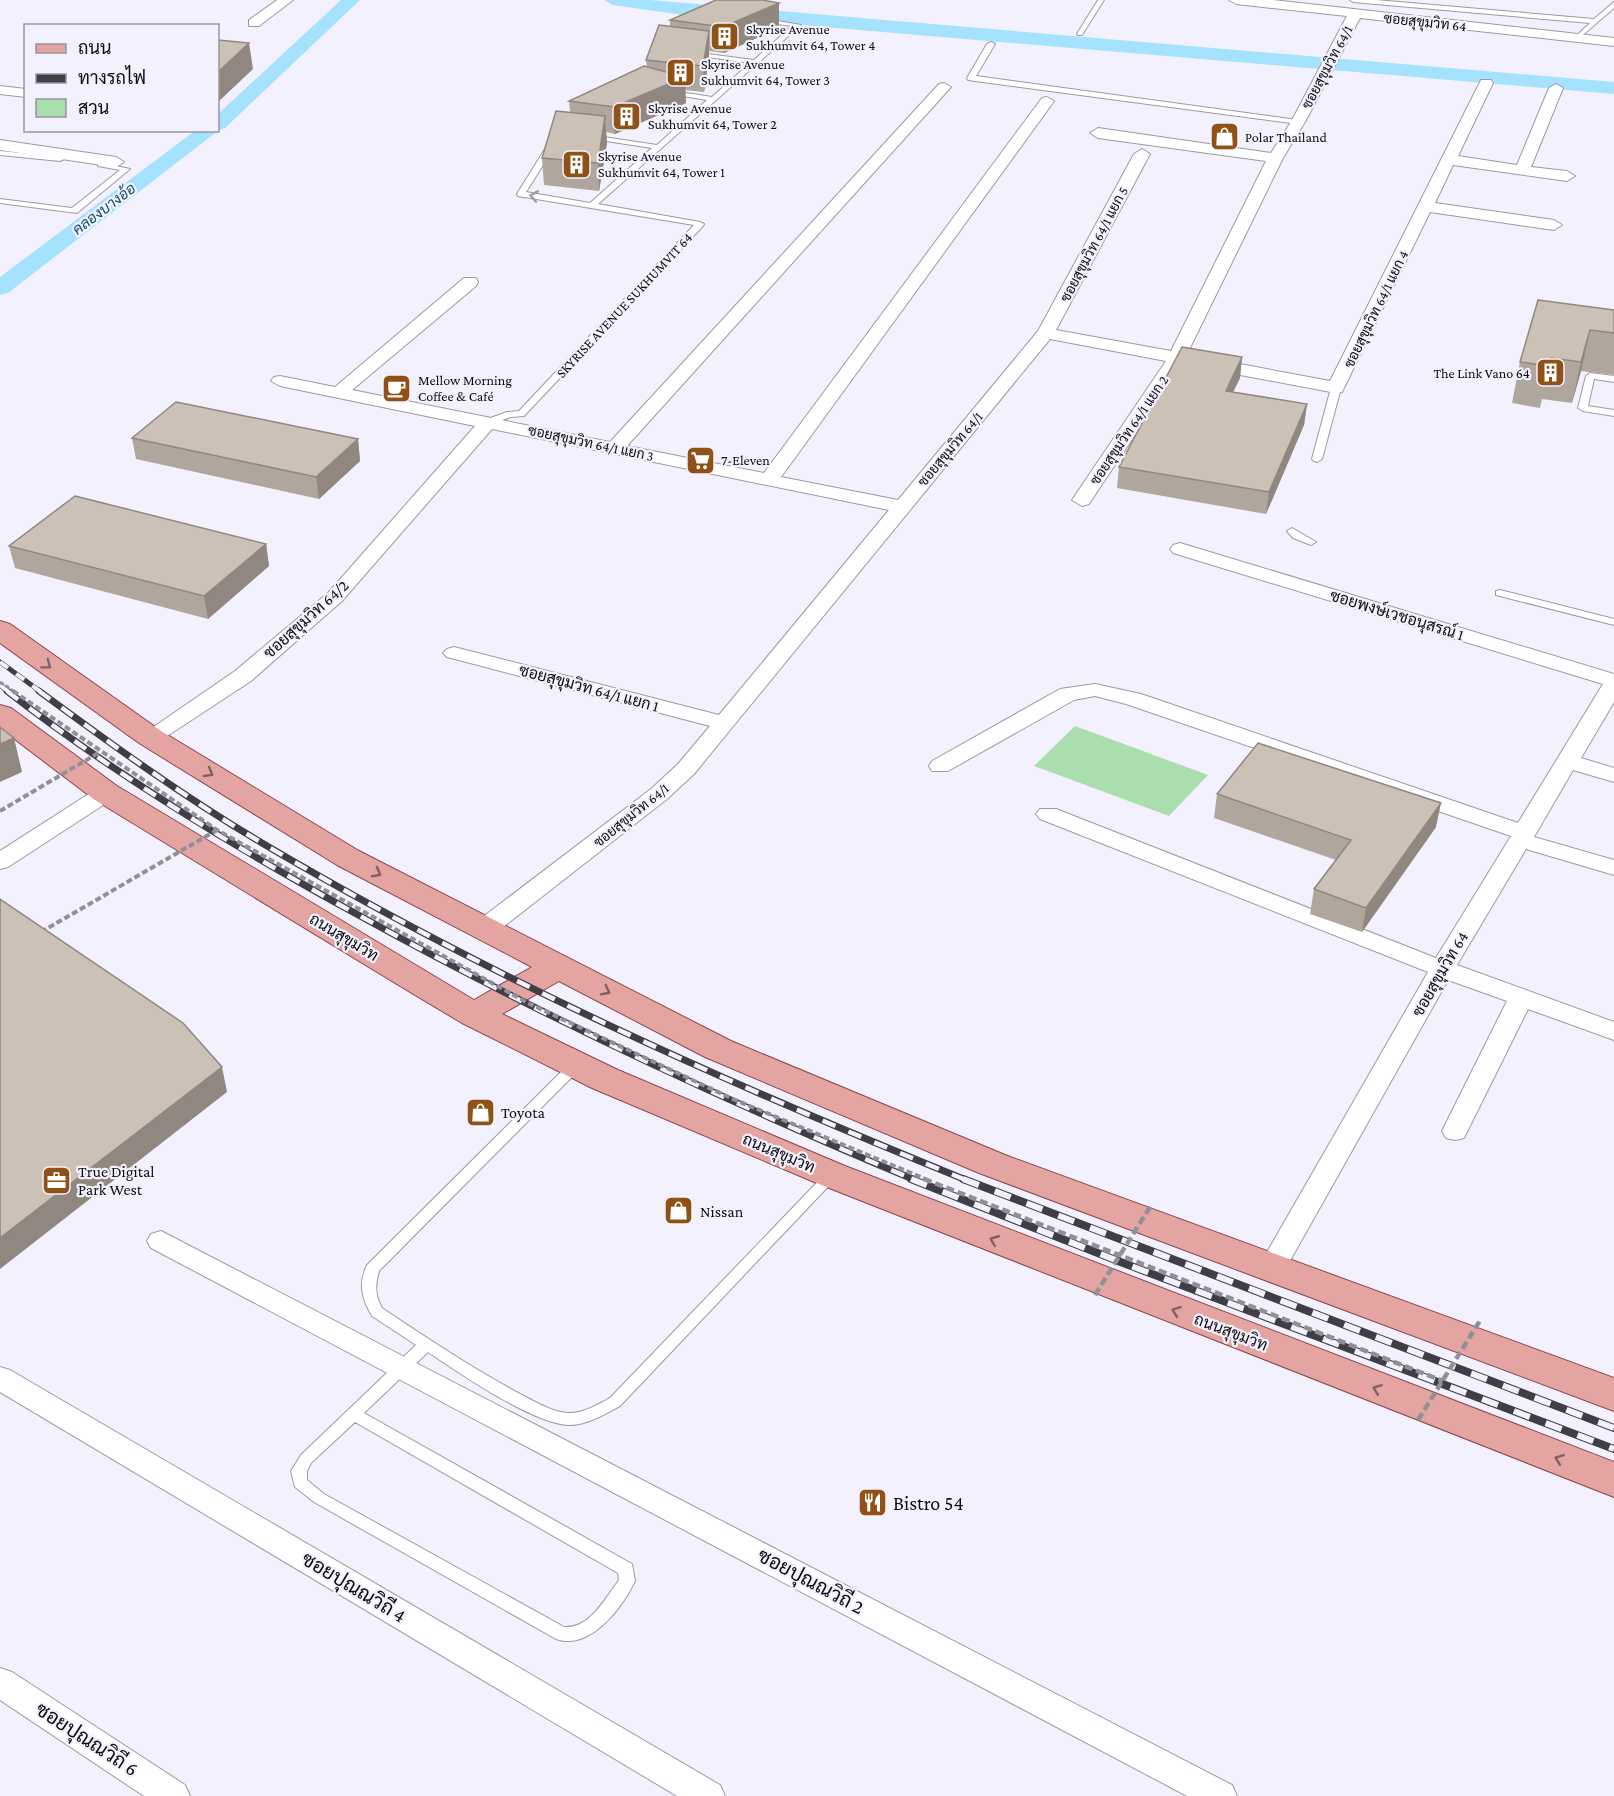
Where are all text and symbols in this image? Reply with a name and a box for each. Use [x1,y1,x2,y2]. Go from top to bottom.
street label: ซอยสุขุมวิท 64 [1383,10,1467,36]
building icon: Skyrise Avenue Sukhumvit 64, Tower 4 [709,21,741,53]
place label: Skyrise Avenue Sukhumvit 64, Tower 4 [746,21,875,53]
street label: ซอยสุขุมวิท 64/1 [1298,22,1358,112]
legend [24,24,219,132]
text: ถนน [78,38,111,58]
building icon: Skyrise Avenue Sukhumvit 64, Tower 3 [664,56,696,88]
place label: Skyrise Avenue Sukhumvit 64, Tower 3 [701,56,830,88]
text: ทางรถไฟ [78,65,146,88]
text: สวน [78,98,109,118]
building icon: Skyrise Avenue Sukhumvit 64, Tower 2 [611,100,643,132]
place label: Skyrise Avenue Sukhumvit 64, Tower 2 [648,100,777,132]
shop icon: Polar Thailand [1208,121,1240,153]
place label: Polar Thailand [1245,129,1327,145]
building icon: Skyrise Avenue Sukhumvit 64, Tower 1 [561,148,593,180]
place label: Skyrise Avenue Sukhumvit 64, Tower 1 [598,148,725,180]
water label: คลองบางอ้อ [68,178,139,238]
street label: ซอยสุขุมวิท 64/1 แยก 5 [1057,184,1133,305]
one-way arrow [529,190,539,203]
street label: SKYRISE AVENUE SUKHUMVIT 64 [553,229,695,381]
street label: ซอยสุขุมวิท 64/1 แยก 4 [1341,248,1413,371]
building icon: The Link Vano 64 [1535,357,1567,389]
place label: The Link Vano 64 [1433,365,1530,381]
cafe icon: Mellow Morning Coffee & Café [381,372,413,404]
place label: Mellow Morning Coffee & Café [418,372,512,404]
street label: ซอยสุขุมวิท 64/1 แยก 2 [1087,372,1173,489]
street label: ซอยสุขุมวิท 64/1 [914,408,987,491]
street label: ซอยสุขุมวิท 64/1 แยก 3 [526,422,655,466]
supermarket icon: 7-Eleven [684,444,716,476]
place label: 7-Eleven [721,452,770,468]
street label: ซอยสุขุมวิท 64/2 [260,576,354,664]
street label: ซอยพงษ์เวชอนุสรณ์ 1 [1327,583,1467,646]
one-way arrow [40,658,51,669]
street label: ซอยสุขุมวิท 64/1 แยก 1 [516,660,661,718]
one-way arrow [203,766,213,778]
street label: ซอยสุขุมวิท 64/1 [590,780,673,852]
one-way arrow [370,866,381,877]
street label: ถนนสุขุมวิท [305,909,382,967]
street label: ซอยสุขุมวิท 64 [1408,928,1474,1021]
one-way arrow [600,984,610,995]
shop icon: Toyota [464,1096,496,1128]
place label: Toyota [501,1104,545,1122]
street label: ถนนสุขุมวิท [739,1129,818,1179]
place label: True Digital Park West [78,1163,155,1198]
office icon: True Digital Park West [41,1164,73,1196]
shop icon: Nissan [663,1195,695,1227]
place label: Nissan [700,1203,744,1220]
one-way arrow [990,1235,1001,1247]
one-way arrow [1171,1306,1182,1318]
street label: ถนนสุขุมวิท [1191,1309,1270,1357]
one-way arrow [1373,1383,1383,1396]
one-way arrow [1555,1454,1566,1466]
restaurant icon: Bistro 54 [856,1487,888,1519]
place label: Bistro 54 [893,1492,964,1514]
street label: ซอยปุณณวิถี 2 [753,1542,869,1621]
street label: ซอยปุณณวิถี 4 [296,1546,411,1629]
street label: ซอยปุณณวิถี 6 [30,1696,143,1783]

